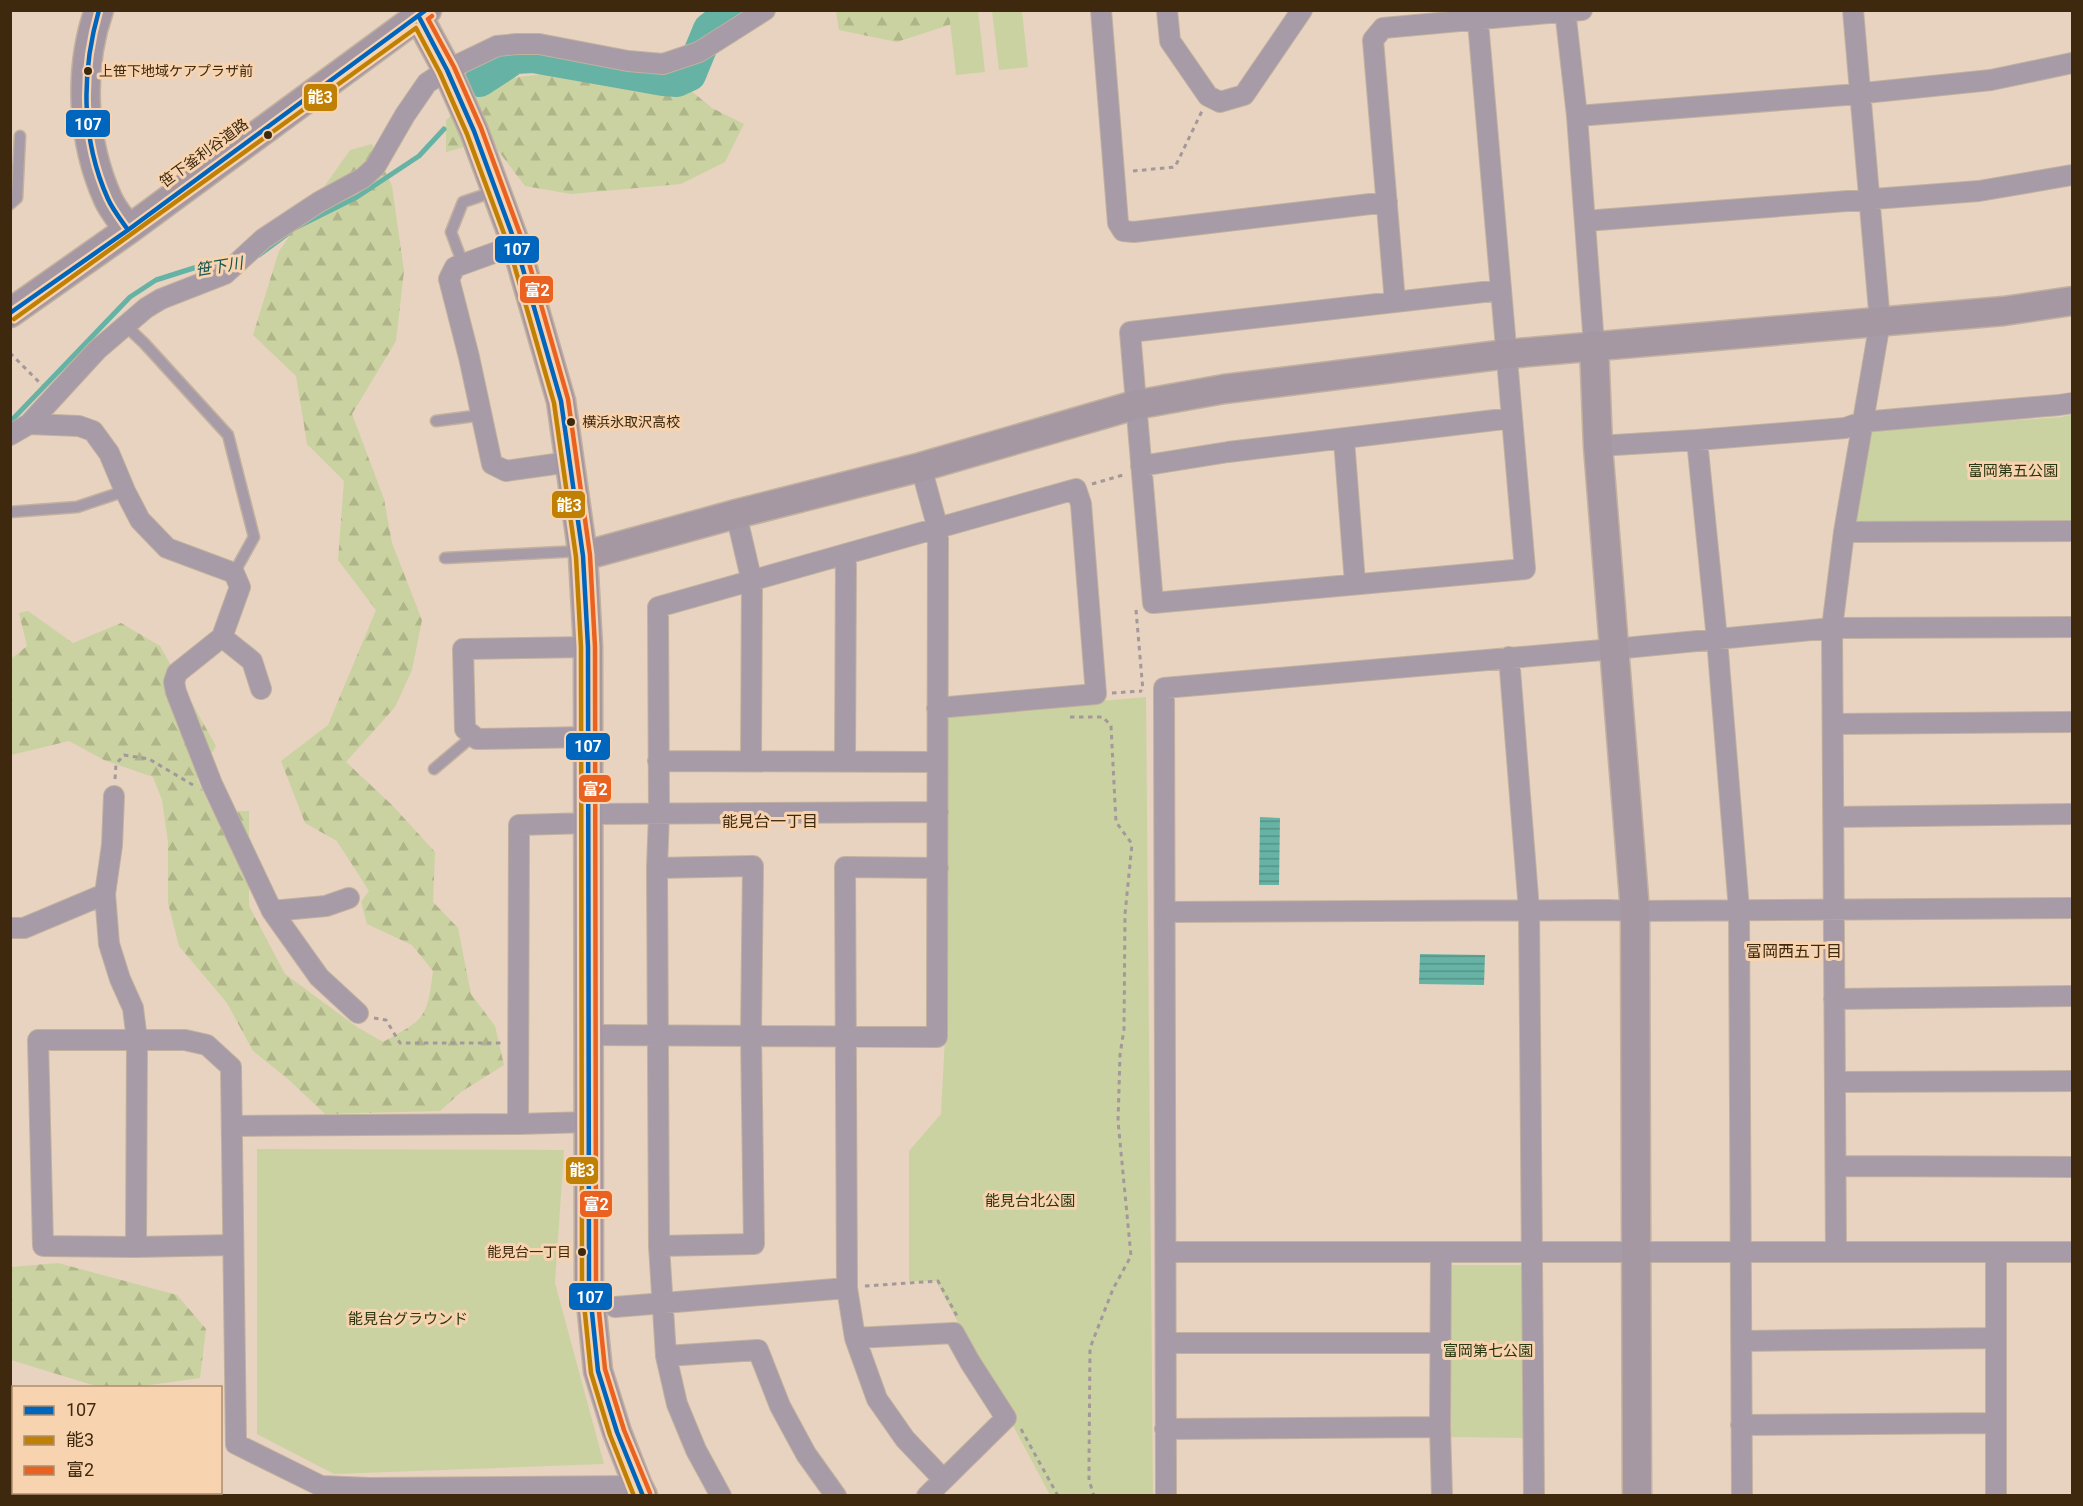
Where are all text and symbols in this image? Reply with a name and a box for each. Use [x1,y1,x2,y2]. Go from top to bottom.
place label: 上笹下地域ケアプラザ前 [99,63,253,79]
marker: 上笹下地域ケアプラザ前 [82,65,94,77]
line badge: 能3 [303,83,338,112]
text: 能3 [307,88,333,107]
line badge: 107 [65,109,111,138]
text: 107 [74,115,102,134]
street label: 笹下釜利谷道路 [156,115,252,191]
unlabelled marker [262,129,274,141]
line badge: 107 [494,235,540,264]
text: 107 [503,240,531,259]
water label: 笹下川 [194,253,246,280]
line badge: 富2 [519,275,554,304]
text: 富2 [524,281,550,300]
place label: 横浜氷取沢高校 [582,414,680,430]
marker: 横浜氷取沢高校 [565,416,577,428]
park label: 富岡第五公園 [1968,462,2058,480]
line badge: 能3 [551,490,586,519]
text: 能3 [556,496,582,515]
line badge: 107 [565,732,611,761]
text: 107 [574,737,602,756]
line badge: 富2 [578,774,612,803]
text: 富2 [582,780,608,799]
district label: 能見台一丁目 [722,812,818,831]
district label: 富岡西五丁目 [1746,942,1842,961]
line badge: 能3 [565,1156,599,1185]
text: 能3 [569,1161,595,1180]
line badge: 富2 [579,1190,613,1218]
park label: 能見台北公園 [985,1192,1075,1210]
text: 富2 [583,1195,609,1214]
place label: 能見台一丁目 [487,1244,571,1260]
marker: 能見台一丁目 [576,1246,588,1258]
line badge: 107 [568,1282,613,1311]
text: 107 [576,1288,604,1307]
park label: 能見台グラウンド [348,1310,468,1328]
park label: 富岡第七公園 [1443,1342,1533,1360]
legend [12,1386,222,1494]
text: 107 [66,1399,96,1420]
text: 能3 [66,1429,94,1450]
text: 富2 [66,1459,94,1480]

